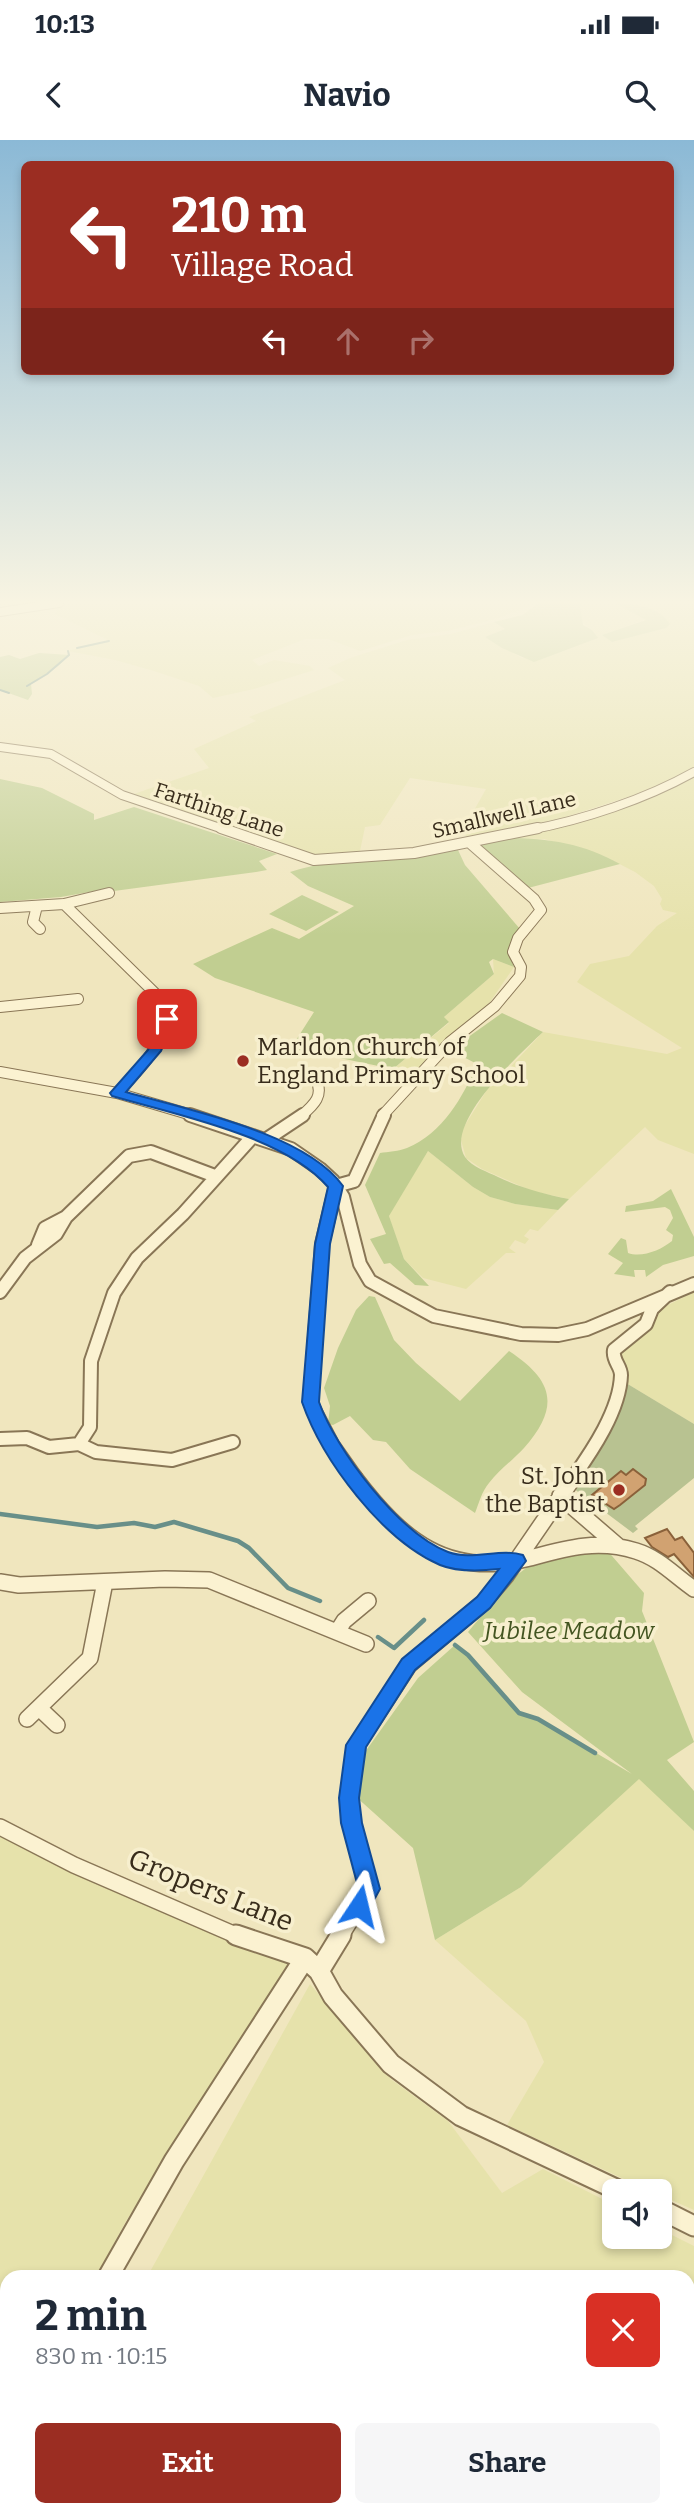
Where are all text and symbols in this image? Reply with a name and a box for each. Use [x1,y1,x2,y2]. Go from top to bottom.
text: 10:13 [35,9,95,40]
icon: back [35,76,73,114]
text: Navio [303,76,391,114]
icon: search [621,76,659,114]
text: 210 m [171,186,306,245]
icon: left [56,189,147,280]
text: Village Road [171,246,353,284]
icon: left [256,322,294,360]
icon: ahead [329,322,367,360]
icon: right [402,322,440,360]
street label: Farthing Lane [151,777,287,843]
street label: Smallwell Lane [429,786,579,844]
pin [137,989,197,1049]
icon: arrive [148,1000,186,1038]
place label: Marldon Church of England Primary School [257,1033,525,1089]
marker: Marldon Church of England Primary School [235,1053,251,1069]
place label: St. John the Baptist [485,1462,605,1518]
marker: St. John the Baptist [611,1482,627,1498]
park label: Jubilee Meadow [482,1617,655,1645]
street label: Gropers Lane [124,1842,298,1938]
position arrow [322,1869,396,1943]
map controls [602,2179,672,2249]
button: sound [602,2179,672,2249]
text: 2 min [35,2291,147,2341]
button: close [586,2293,660,2367]
text: 830 m · 10:15 [35,2342,167,2370]
button: Exit [35,2423,341,2503]
button: Share [355,2423,660,2503]

